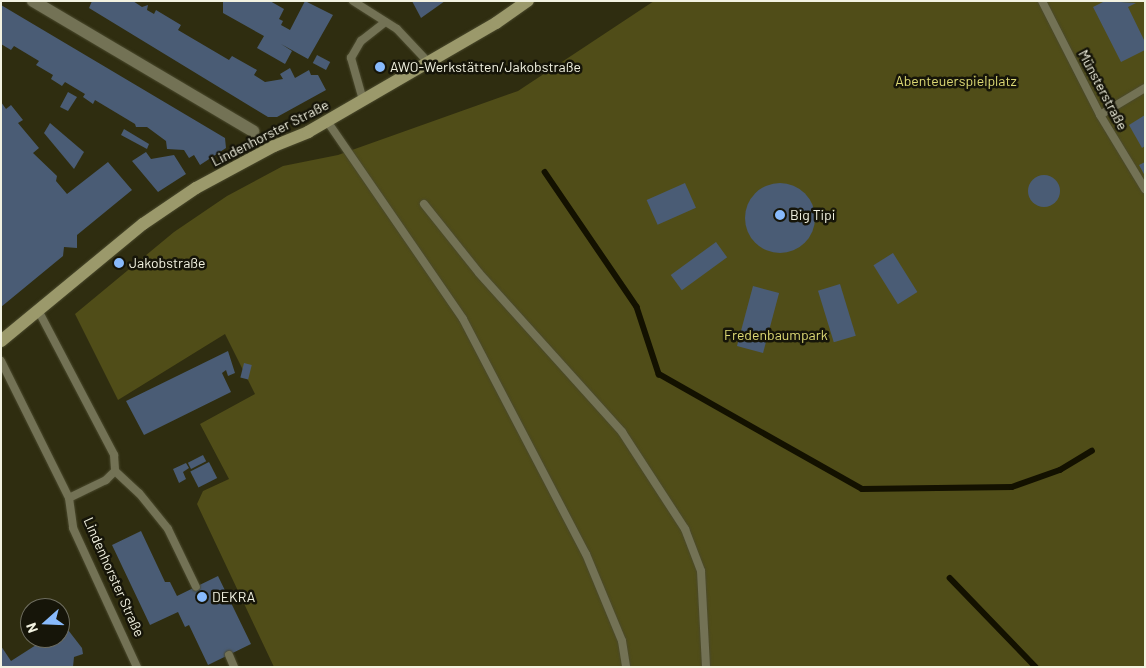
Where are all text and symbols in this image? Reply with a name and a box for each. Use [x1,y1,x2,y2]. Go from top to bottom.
street label: Münsterstraße [1075,47,1131,133]
place label: AWO-Werkstätten/Jakobstraße [390,59,581,75]
marker: AWO-Werkstätten/Jakobstraße [374,61,386,73]
park label: Abenteuerspielplatz [895,73,1017,89]
street label: Lindenhorster Straße [209,96,331,170]
place label: Big Tipi [790,207,835,223]
marker: Big Tipi [774,209,786,221]
place label: Jakobstraße [129,255,206,271]
marker: Jakobstraße [113,257,125,269]
park label: Fredenbaumpark [724,327,828,343]
street label: Lindenhorster Straße [80,514,148,640]
place label: DEKRA [212,589,255,605]
marker: DEKRA [196,591,208,603]
north arrow [20,598,70,648]
text: N [22,621,41,635]

